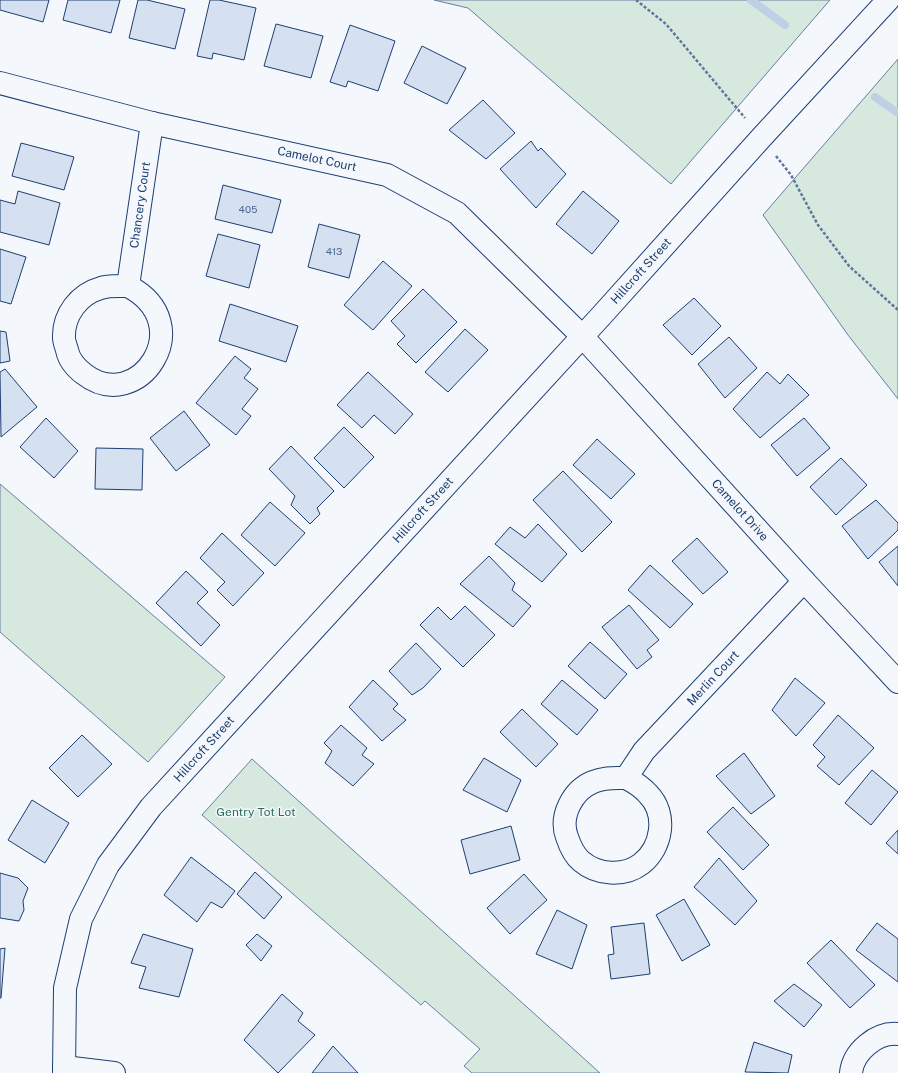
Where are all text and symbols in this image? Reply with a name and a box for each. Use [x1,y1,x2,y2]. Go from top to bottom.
street label: Camelot Court [276,144,358,174]
street label: Chancery Court [127,160,153,249]
house number: 405 [239,203,257,215]
street label: Hillcroft Street [608,235,674,307]
house number: 413 [326,245,342,257]
street label: Hillcroft Street [390,474,456,546]
street label: Camelot Drive [709,476,771,544]
street label: Merlin Court [684,647,742,708]
street label: Hillcroft Street [171,713,237,785]
park label: Gentry Tot Lot [216,805,296,819]

